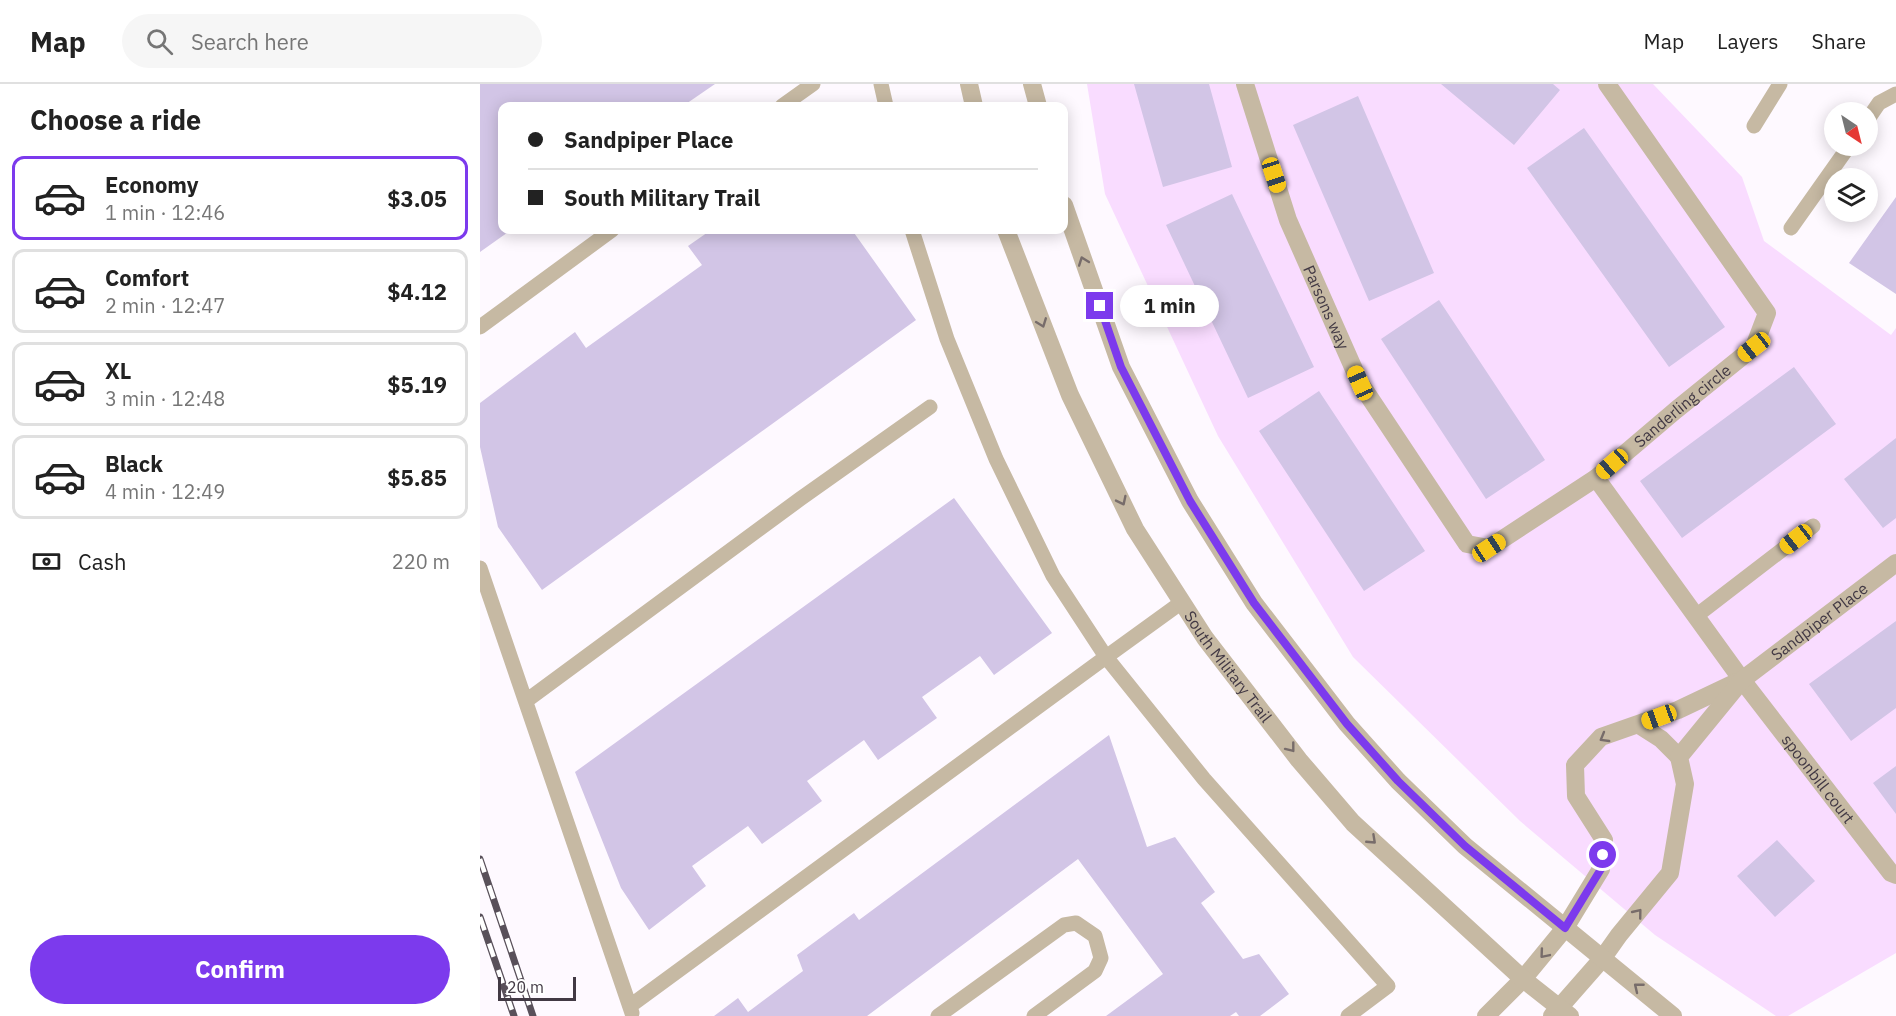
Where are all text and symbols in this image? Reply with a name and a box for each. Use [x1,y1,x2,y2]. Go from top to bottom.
search box [122,14,542,68]
text: Map [30,23,86,60]
icon: search [143,25,176,58]
text: Search here [191,27,309,56]
text: Map [1644,27,1684,55]
text: Layers [1717,27,1779,55]
text: Share [1812,27,1866,55]
text: Choose a ride [30,102,201,137]
north arrow [1824,102,1878,156]
map controls [1824,102,1878,222]
text: Sandpiper Place [564,125,733,154]
car [1260,155,1288,195]
button: layers [1824,168,1878,222]
text: Economy [105,170,199,199]
icon: car [33,171,87,225]
text: South Military Trail [564,183,760,212]
text: $3.05 [387,184,447,213]
text: 1 min · 12:46 [105,199,225,226]
one-way arrow [1078,256,1091,267]
street label: Parsons way [1299,262,1354,352]
text: Comfort [105,263,189,292]
icon: car [33,264,87,318]
text: $4.12 [387,277,447,306]
callout: 1 min [1121,285,1220,327]
text: 2 min · 12:47 [105,292,225,319]
route end [1086,292,1113,319]
text: 1 min [1143,292,1196,319]
one-way arrow [1035,318,1048,328]
car [1734,329,1774,365]
text: XL [105,356,131,385]
icon: car [33,357,87,411]
street label: Sanderling circle [1630,360,1735,451]
car [1344,363,1376,403]
text: $5.19 [387,370,447,399]
text: 3 min · 12:48 [105,385,225,412]
car [1593,445,1631,483]
text: Black [105,449,163,478]
icon: car [33,450,87,504]
text: $5.85 [387,463,447,492]
text: 4 min · 12:49 [105,478,225,505]
one-way arrow [1114,495,1126,506]
car [1776,521,1816,557]
car [1469,531,1509,565]
icon: cash [30,545,63,578]
text: Cash [78,547,127,576]
text: 220 m [392,548,450,575]
street label: Sandpiper Place [1767,578,1872,665]
street label: South Military Trail [1180,607,1276,726]
car [1639,702,1679,732]
street label: spoonbill court [1778,730,1859,827]
one-way arrow [1600,731,1610,742]
one-way arrow [1283,742,1294,753]
one-way arrow [1365,833,1376,844]
route start [1589,841,1616,868]
one-way arrow [1630,908,1641,919]
button: Confirm [30,935,450,1004]
one-way arrow [1540,947,1551,958]
scale bar [498,974,576,1002]
text: 20 m [507,977,544,997]
one-way arrow [1634,984,1645,995]

